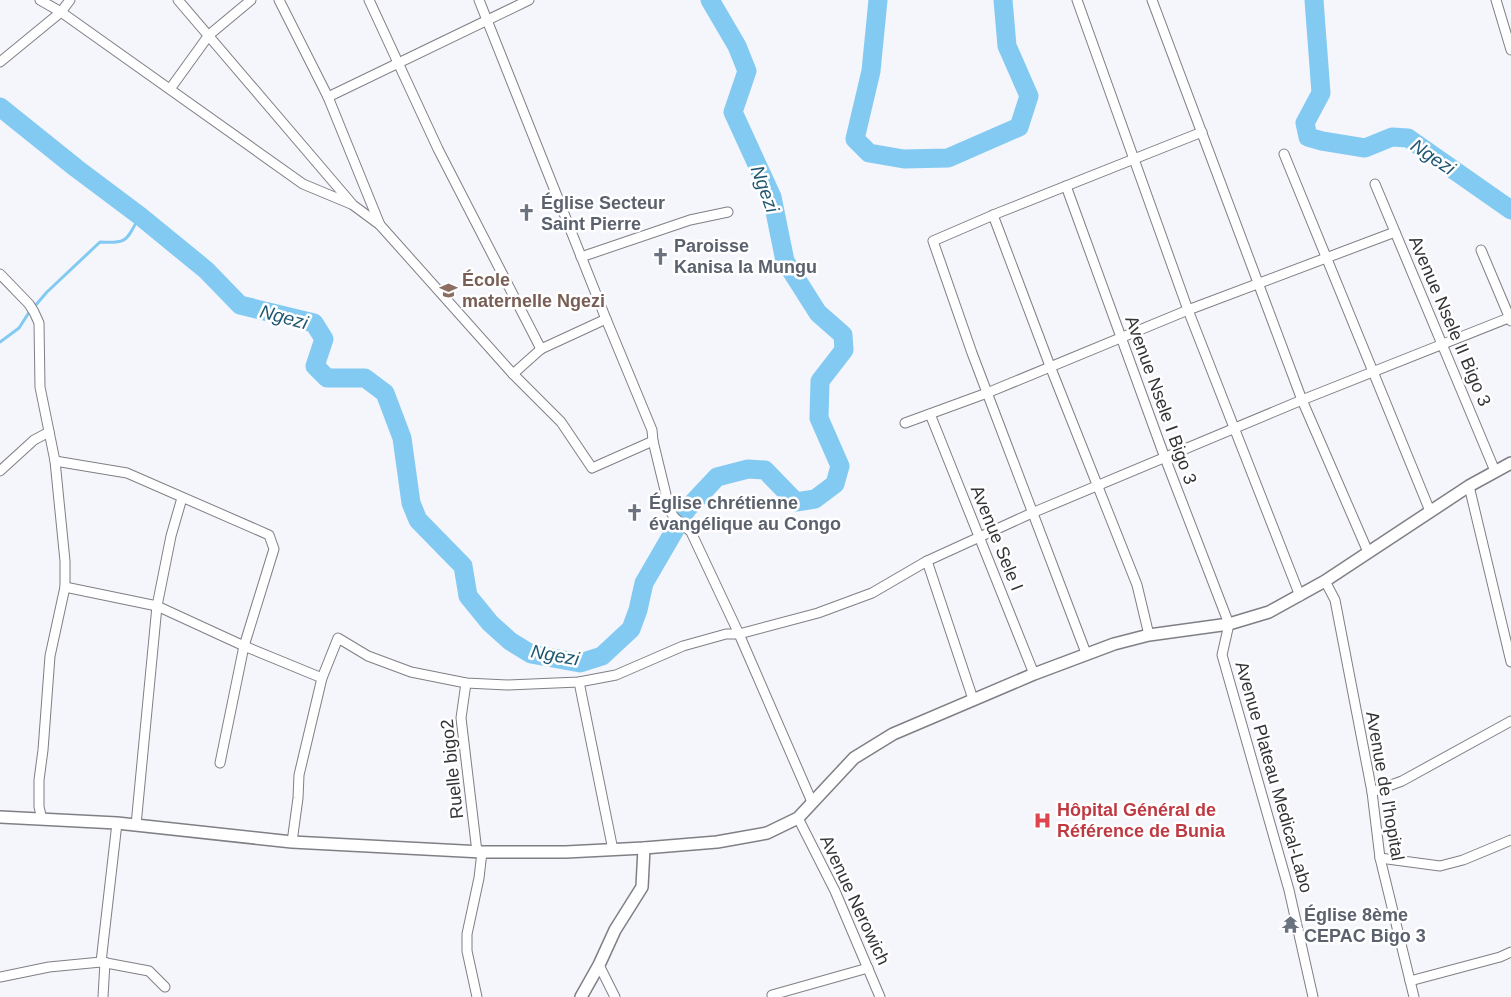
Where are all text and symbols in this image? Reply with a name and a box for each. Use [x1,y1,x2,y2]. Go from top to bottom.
water label: Ngezi [1407,135,1460,180]
water label: Ngezi [747,163,783,216]
place label: Église Secteur Saint Pierre [541,192,665,234]
church icon: Église Secteur Saint Pierre [517,203,537,223]
street label: Avenue Nsele II Bigo 3 [1405,233,1495,409]
place label: Paroisse Kanisa la Mungu [674,236,817,277]
church icon: Paroisse Kanisa la Mungu [650,246,670,266]
place label: École maternelle Ngezi [462,269,605,311]
school or university icon: École maternelle Ngezi [438,280,458,300]
water label: Ngezi [258,301,311,334]
street label: Avenue Nsele I Bigo 3 [1121,313,1201,487]
street label: Avenue Sele I [967,482,1027,594]
place label: Église chrétienne évangélique au Congo [649,492,841,534]
church icon: Église chrétienne évangélique au Congo [625,503,645,523]
water label: Ngezi [529,640,582,670]
street label: Avenue Plateau Medical-Labo [1231,659,1317,895]
street label: Avenue de l'hopital [1362,710,1408,862]
street label: Ruelle bigo2 [437,718,467,820]
place label: Hôpital Général de Référence de Bunia [1057,800,1226,841]
hospital icon: Hôpital Général de Référence de Bunia [1033,810,1053,830]
street label: Avenue Nerowich [816,832,894,968]
place label: Église 8ème CEPAC Bigo 3 [1304,904,1426,946]
temple icon: Église 8ème CEPAC Bigo 3 [1280,915,1300,935]

